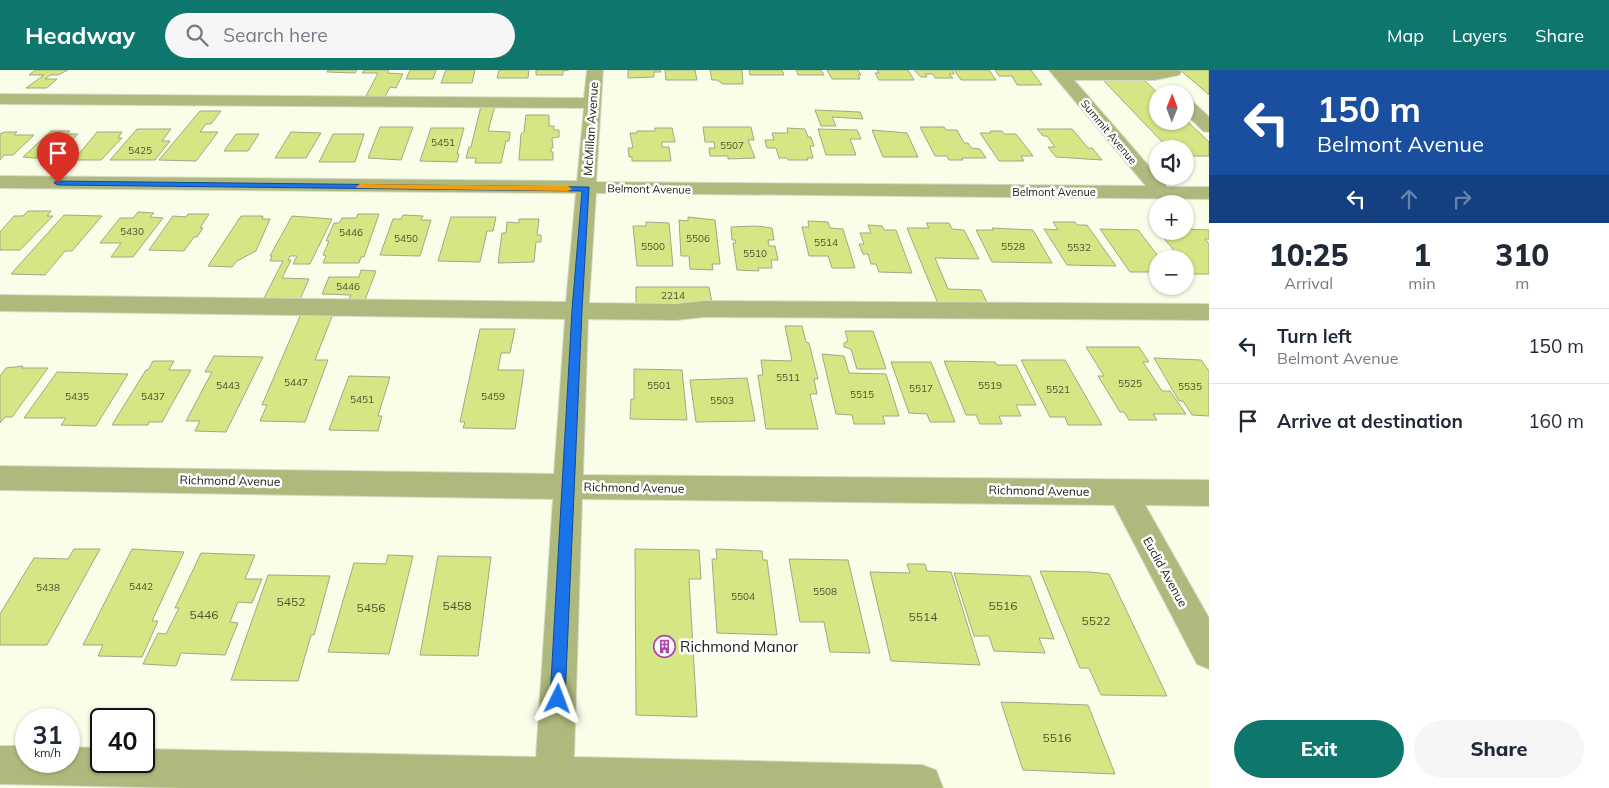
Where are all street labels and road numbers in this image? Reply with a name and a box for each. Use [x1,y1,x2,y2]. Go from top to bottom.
street label: McMillan Avenue [580,81,601,177]
street label: Summit Avenue [1078,97,1140,167]
street label: Belmont Avenue [607,181,691,197]
street label: Belmont Avenue [1012,185,1096,199]
street label: Richmond Avenue [180,472,280,489]
street label: Richmond Avenue [584,479,684,496]
street label: Richmond Avenue [989,482,1089,499]
street label: Euclid Avenue [1140,534,1191,609]

